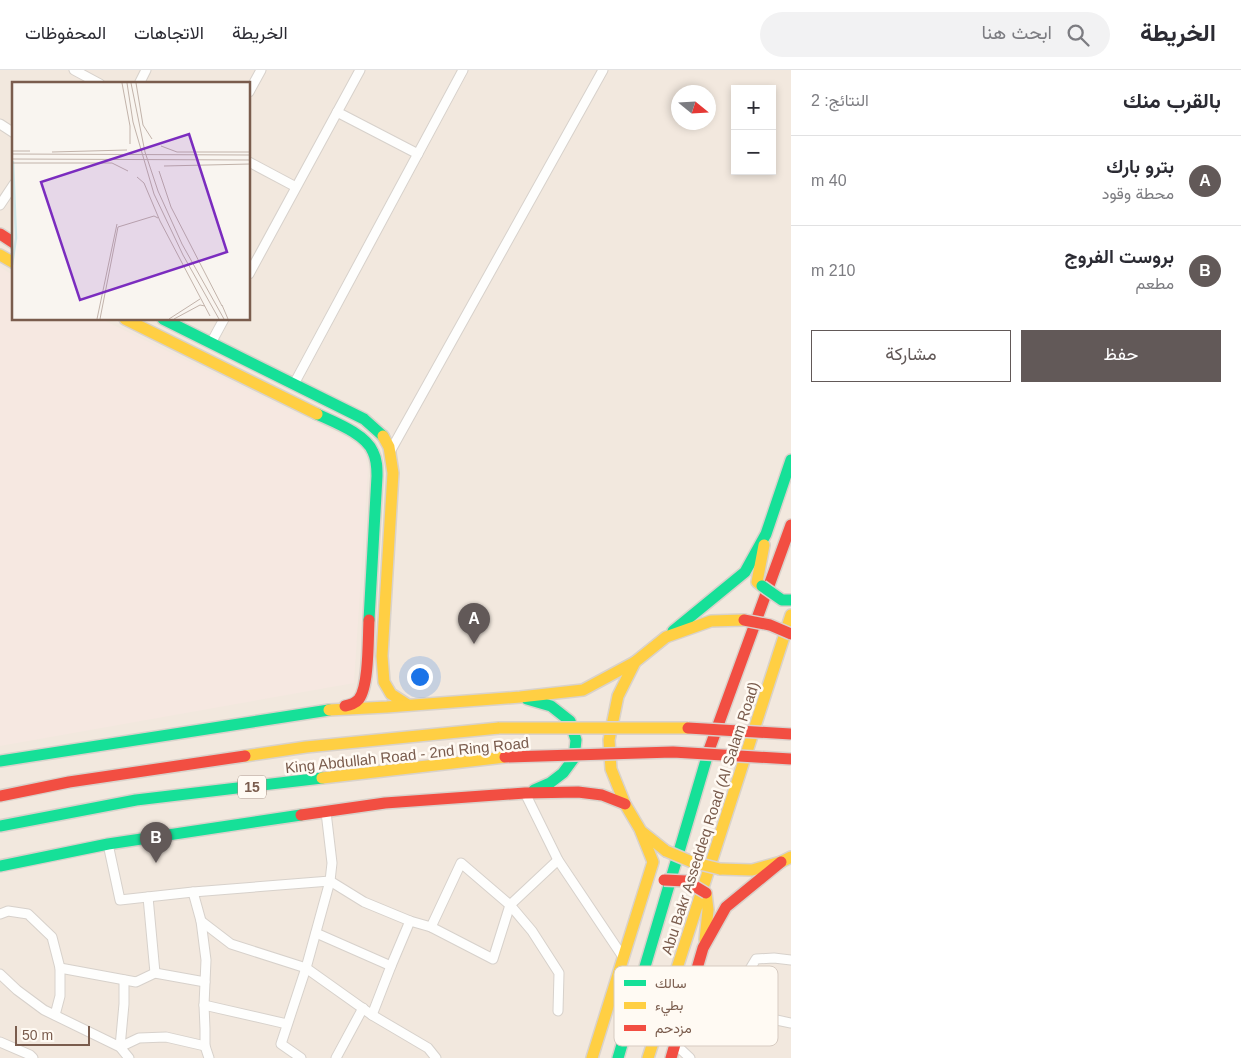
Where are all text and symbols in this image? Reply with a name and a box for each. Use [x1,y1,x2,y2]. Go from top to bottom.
search box [760,12,1110,57]
text: الخريطة [1140,19,1216,46]
icon: search [1064,21,1092,49]
text: ابحث هنا [982,22,1052,43]
text: المحفوظات [25,23,106,43]
text: الاتجاهات [134,23,204,43]
text: الخريطة [232,23,288,43]
inset map [12,82,250,320]
north arrow [671,85,716,130]
map controls [731,85,776,175]
button: + [731,85,776,130]
text: بالقرب منك [1123,89,1221,112]
text: النتائج: 2 [811,92,869,109]
button: − [731,130,776,175]
text: بترو بارك [1106,156,1174,177]
text: 40 m [811,172,847,189]
text: A [1199,172,1211,189]
text: محطة وقود [1102,185,1174,202]
text: بروست الفروج [1065,246,1174,267]
text: 210 m [811,262,855,279]
text: B [1199,262,1211,279]
text: مطعم [1135,275,1174,292]
button: مشاركة [811,330,1011,382]
button: حفظ [1021,330,1221,382]
pin: A [458,603,490,644]
your location [407,664,433,690]
street label: Abu Bakr Asseddeq Road (Al Salam Road) [658,679,762,957]
street label: King Abdullah Road - 2nd Ring Road [284,734,530,776]
road number: 15 [238,776,266,799]
pin: B [140,822,172,863]
legend [614,966,778,1046]
text: سالك [655,975,686,991]
text: بطيء [655,997,683,1017]
text: مزدحم [655,1020,692,1037]
scale bar [15,1023,90,1046]
text: 50 m [22,1027,53,1043]

